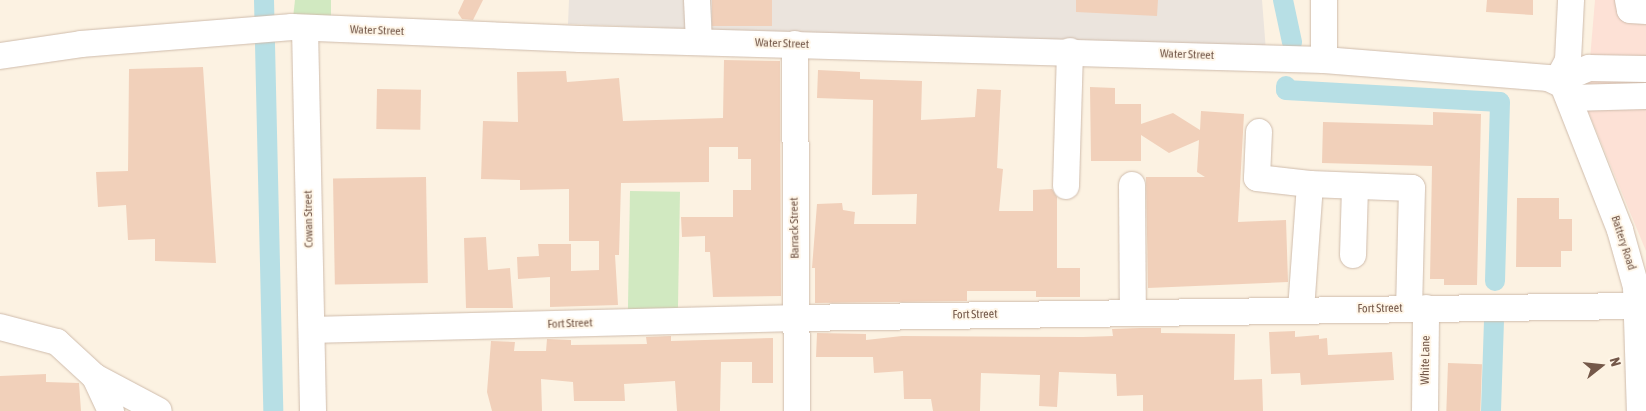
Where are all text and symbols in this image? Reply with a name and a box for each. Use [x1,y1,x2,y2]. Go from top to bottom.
street label: Water Street [350,23,404,39]
street label: Water Street [755,36,809,52]
street label: Water Street [1160,47,1214,63]
street label: Cowan Street [301,190,317,248]
street label: Barrack Street [787,197,803,259]
street label: Battery Road [1607,214,1639,272]
street label: Fort Street [1357,301,1403,317]
street label: Fort Street [952,307,998,323]
street label: Fort Street [547,316,593,332]
street label: White Lane [1418,335,1434,385]
north arrow [1576,341,1626,391]
text: N [1607,356,1624,368]

